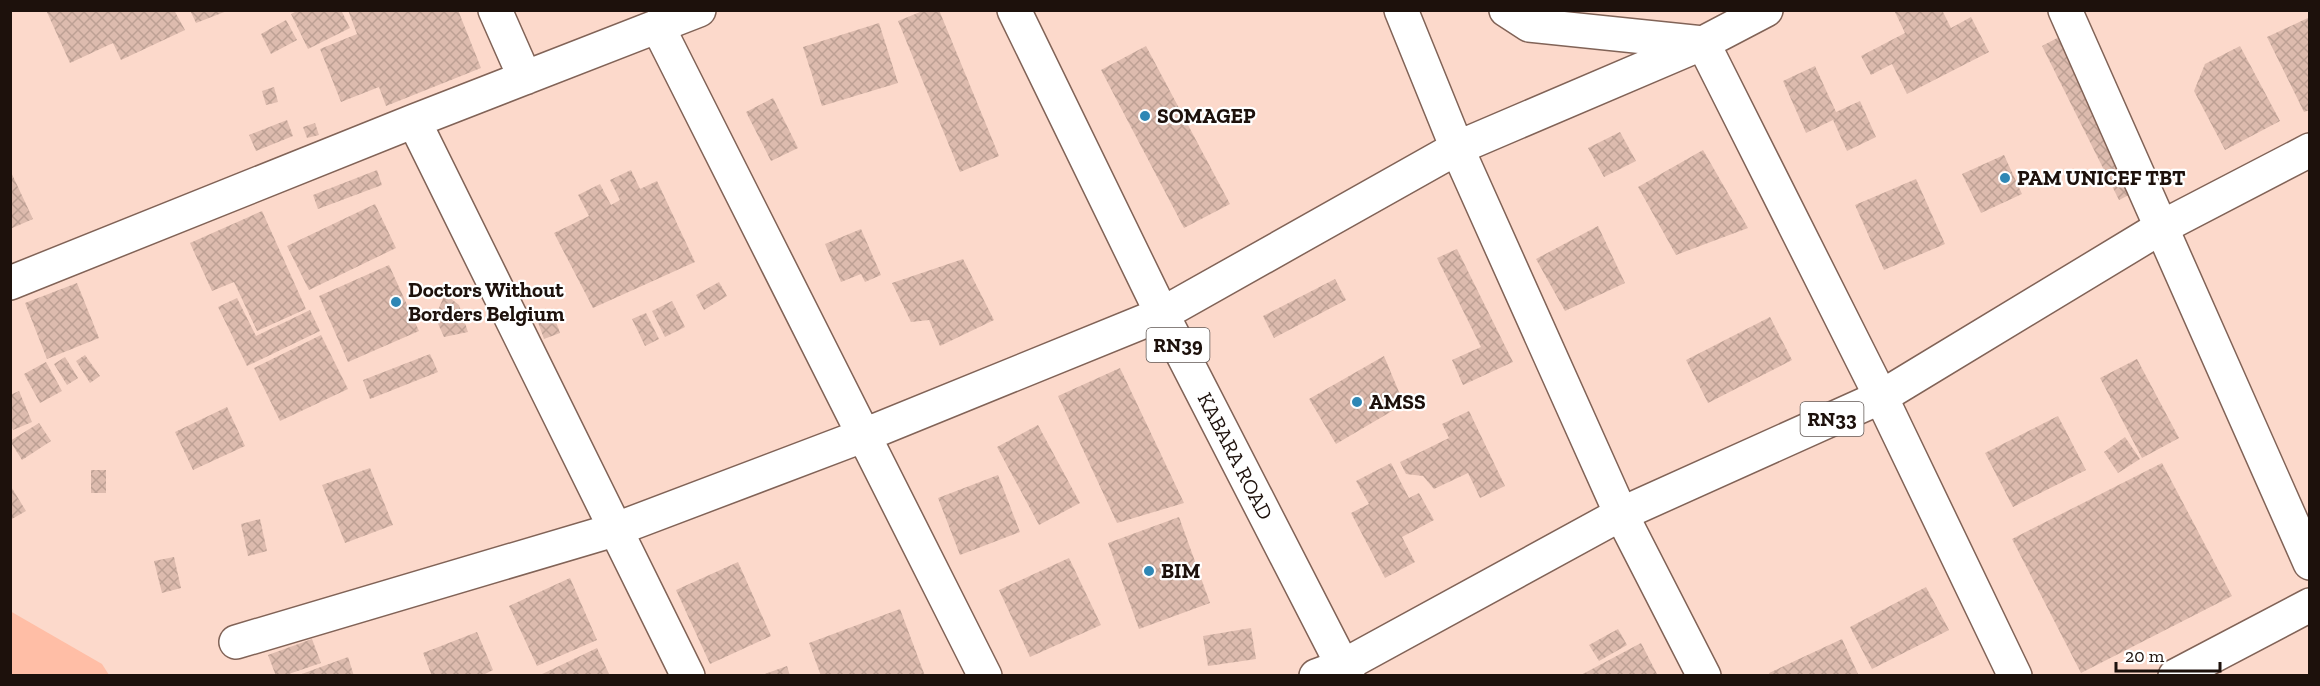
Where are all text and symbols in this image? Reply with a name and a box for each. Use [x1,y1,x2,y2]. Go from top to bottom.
place label: SOMAGEP [1157,103,1256,128]
marker: SOMAGEP [1138,109,1152,123]
place label: PAM UNICEF TBT [2017,165,2186,190]
marker: PAM UNICEF TBT [1998,171,2012,185]
place label: Doctors Without Borders Belgium [408,277,565,326]
marker: Doctors Without Borders Belgium [389,295,403,309]
road number: RN39 [1146,328,1210,362]
street label: KABARA ROAD [1192,388,1279,524]
place label: AMSS [1369,389,1426,414]
marker: AMSS [1350,395,1364,409]
road number: RN33 [1800,402,1864,436]
place label: BIM [1161,558,1200,583]
marker: BIM [1142,564,1156,578]
scale bar [2116,635,2220,673]
text: 20 m [2125,645,2165,667]

